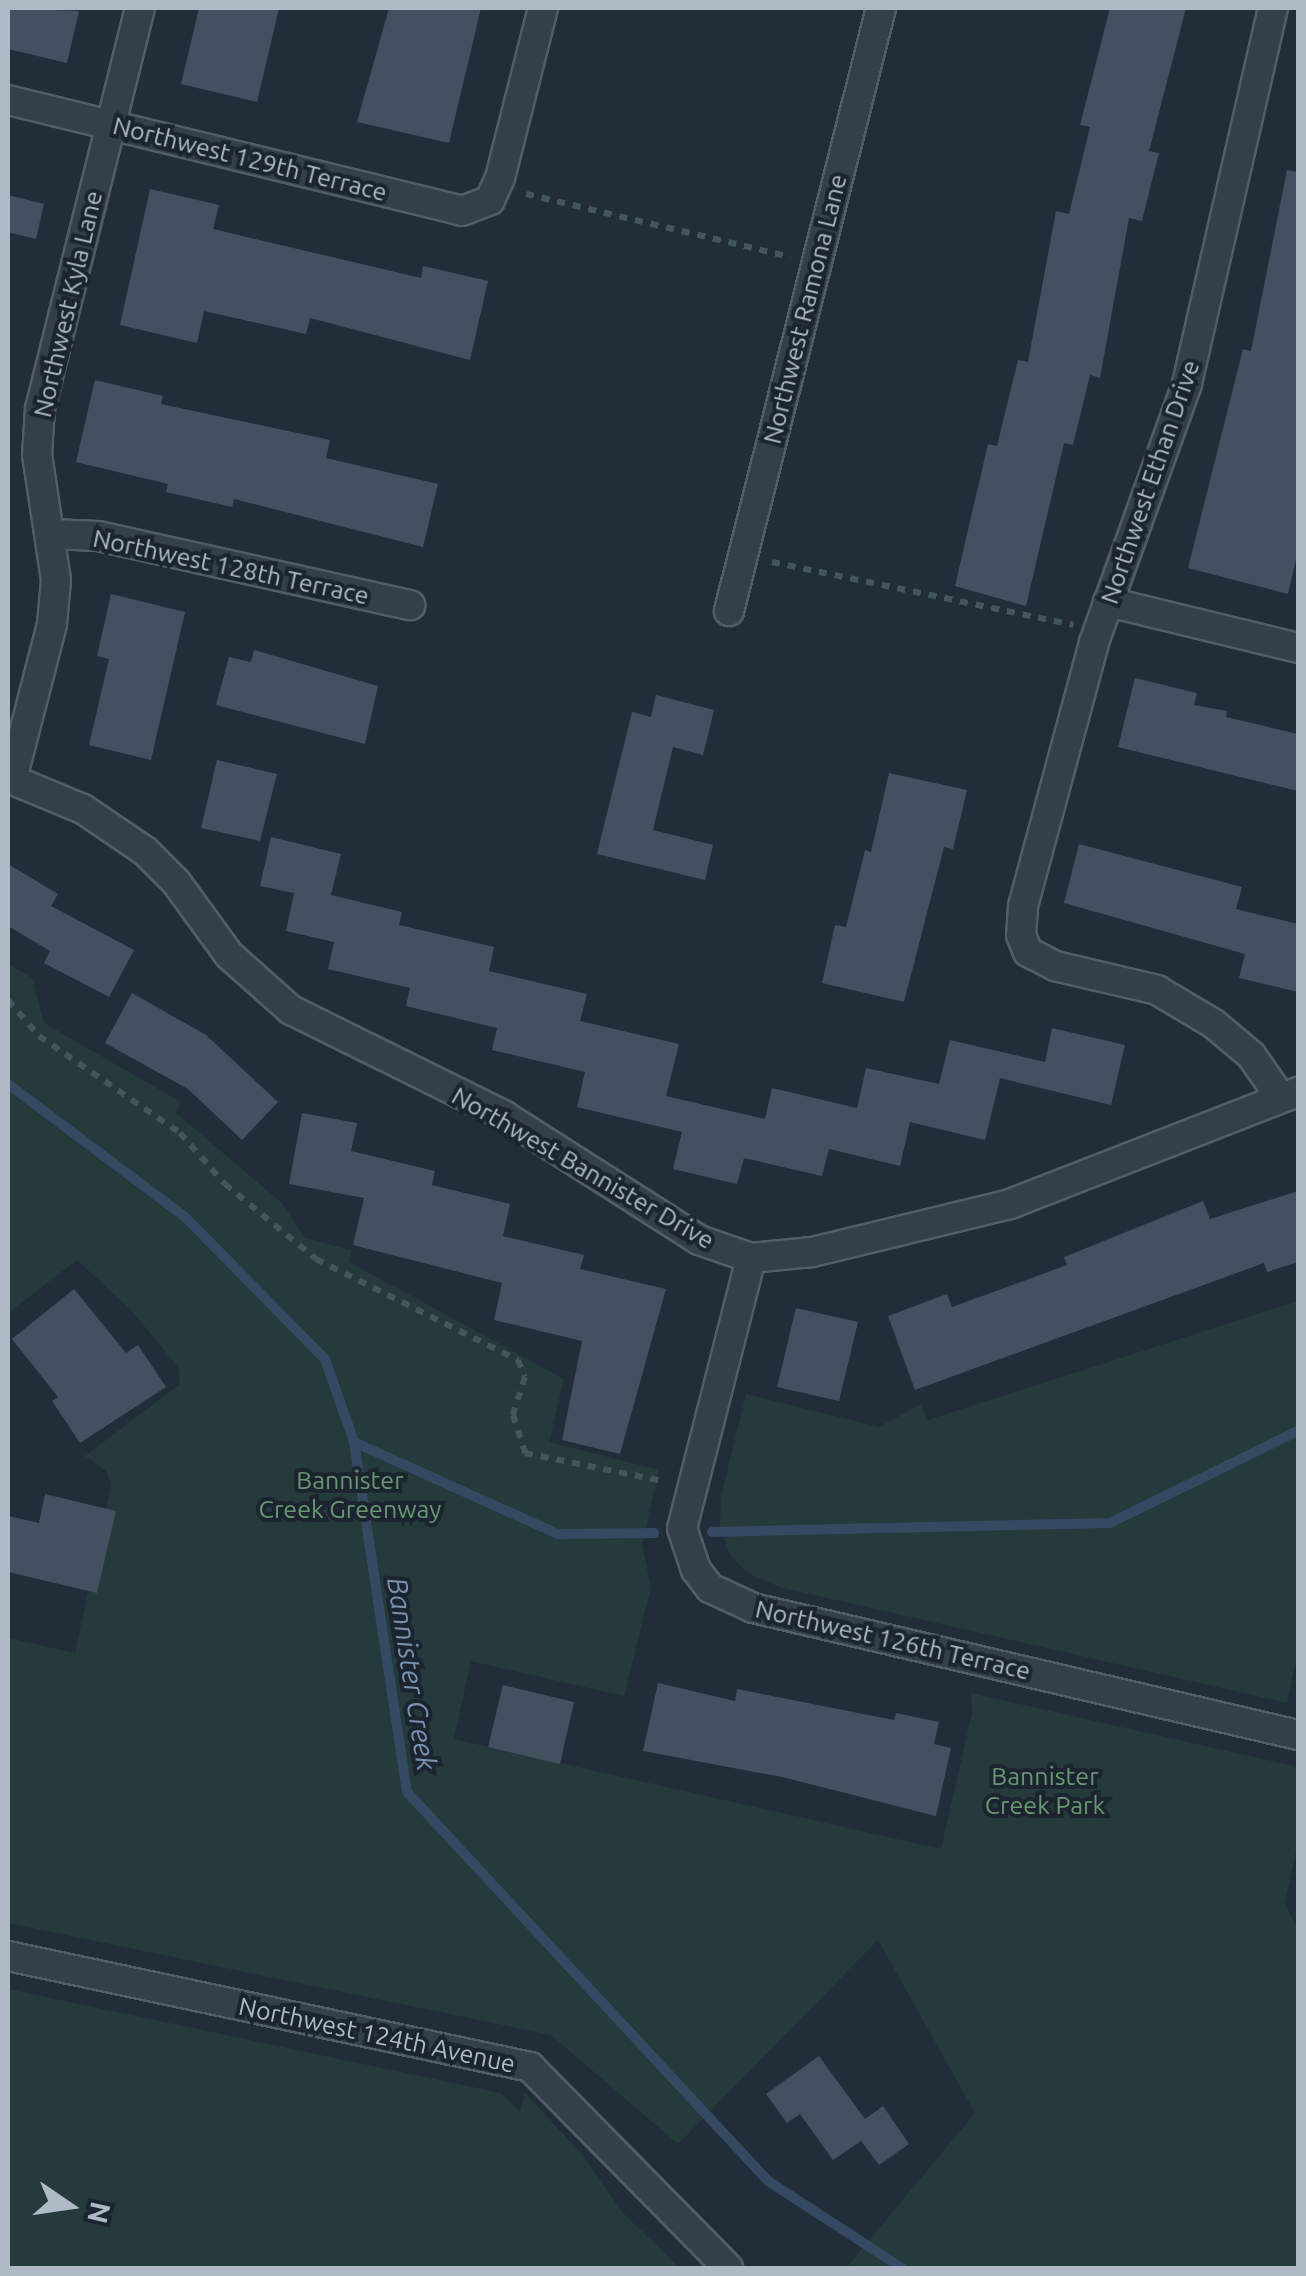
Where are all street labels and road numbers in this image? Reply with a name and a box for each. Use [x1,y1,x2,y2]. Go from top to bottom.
street label: Northwest 129th Terrace [110,110,390,208]
street label: Northwest Ramona Lane [757,171,853,447]
street label: Northwest Kyla Lane [27,188,109,420]
street label: Northwest Ethan Drive [1094,356,1206,608]
street label: Northwest 128th Terrace [90,523,372,611]
street label: Northwest Bannister Drive [447,1081,719,1255]
street label: Northwest 126th Terrace [753,1594,1033,1686]
street label: Northwest 124th Avenue [236,1991,518,2079]

